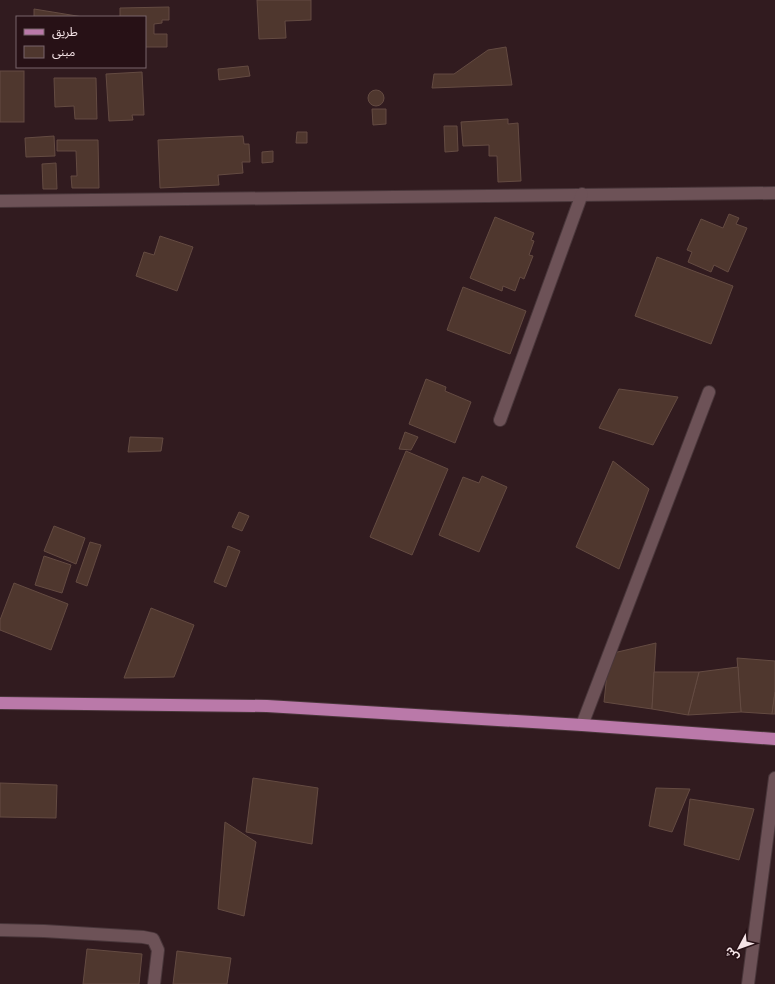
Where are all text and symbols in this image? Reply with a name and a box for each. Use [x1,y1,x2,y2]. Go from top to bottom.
legend [16,16,146,68]
text: طريق [52,22,78,41]
text: مبنى [52,42,75,61]
north arrow [719,928,759,968]
text: ش [720,944,742,965]

